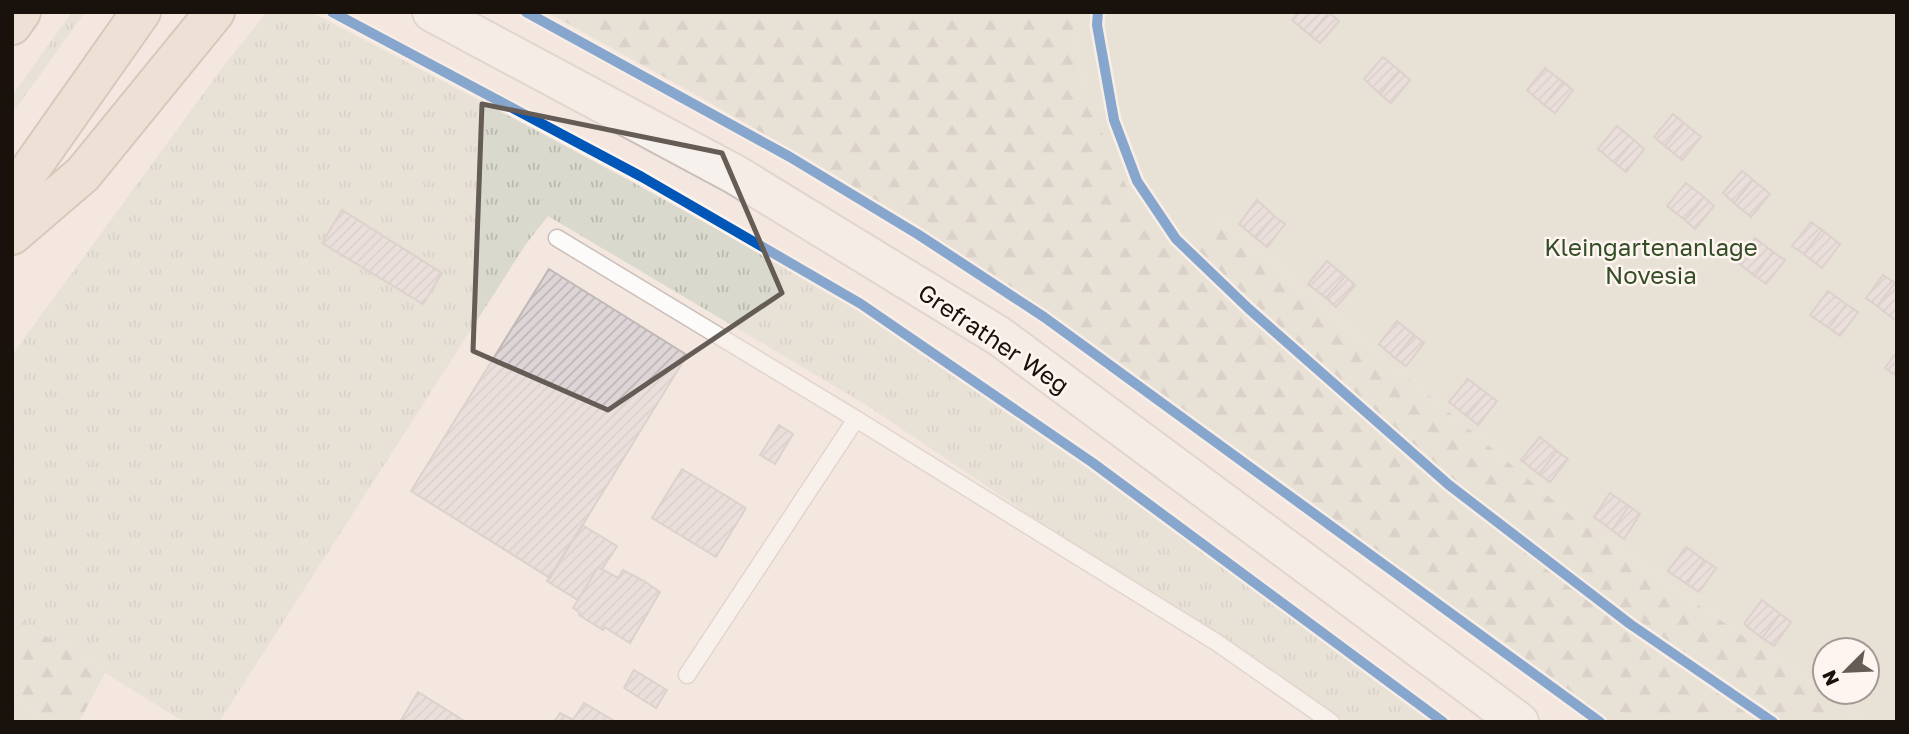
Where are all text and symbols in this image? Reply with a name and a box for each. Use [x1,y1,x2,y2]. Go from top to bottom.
park label: Kleingartenanlage Novesia [1544,232,1758,289]
street label: Grefrather Weg [913,277,1075,399]
north arrow [1811,636,1881,706]
text: N [1817,667,1843,689]

